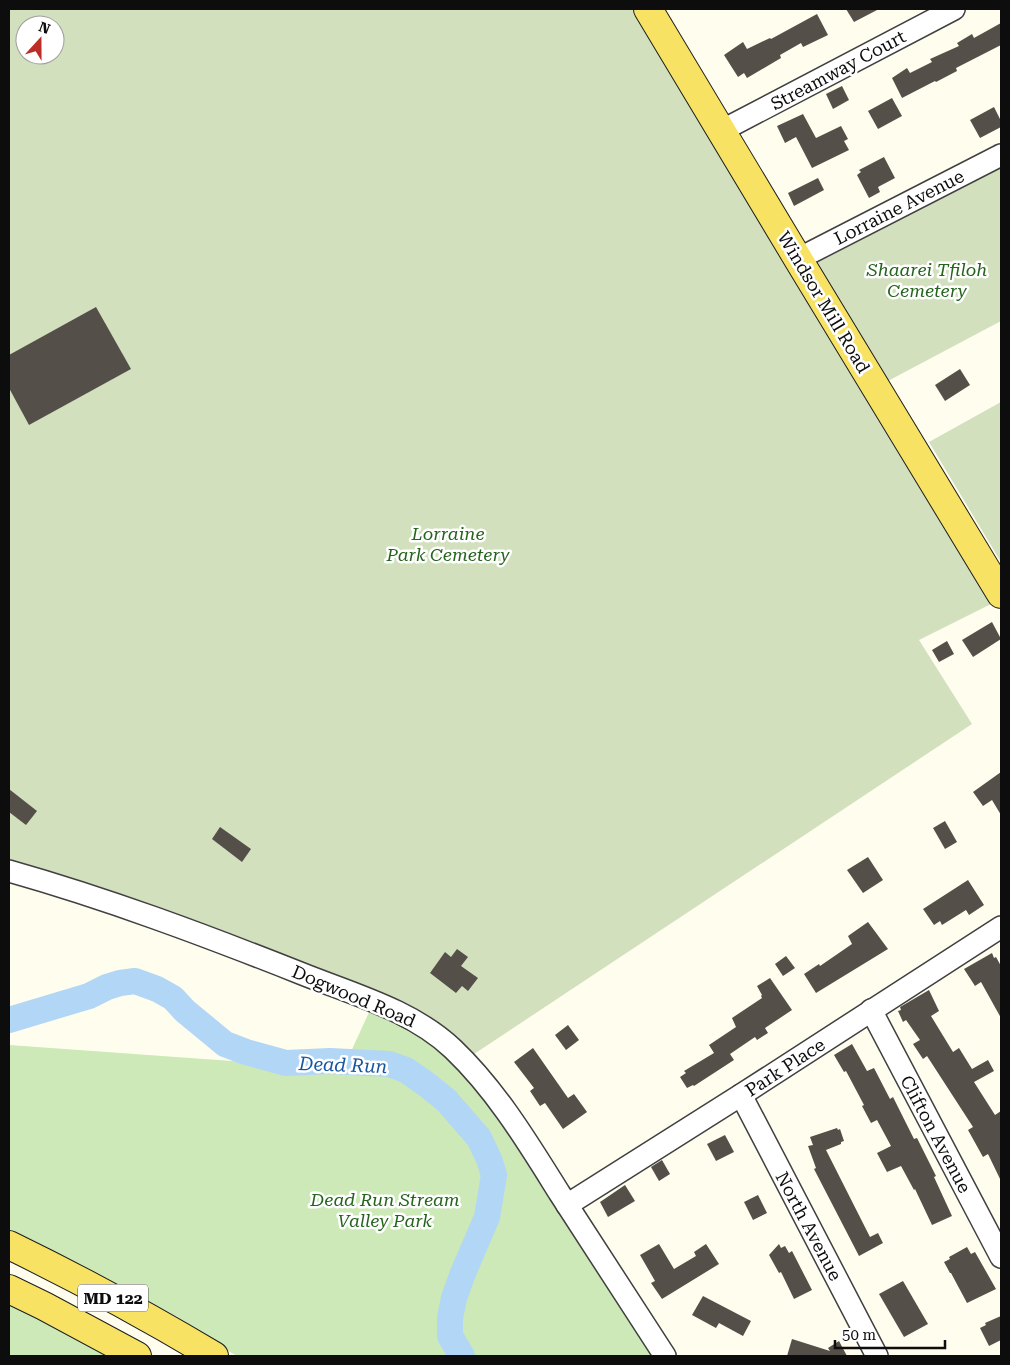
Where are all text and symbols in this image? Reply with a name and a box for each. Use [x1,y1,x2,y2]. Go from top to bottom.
north arrow [15,15,65,65]
text: N [37,18,53,37]
street label: Streamway Court [767,25,909,114]
street label: Lorraine Avenue [831,165,968,249]
street label: Windsor Mill Road [773,227,875,377]
park label: Shaarei Tfiloh Cemetery [866,259,987,301]
park label: Lorraine Park Cemetery [385,523,510,565]
street label: Dogwood Road [289,960,419,1032]
street label: Park Place [741,1033,829,1101]
water label: Dead Run [297,1052,388,1078]
street label: Clifton Avenue [896,1072,976,1196]
street label: North Avenue [771,1168,847,1284]
park label: Dead Run Stream Valley Park [309,1189,460,1231]
road number: MD 122 [78,1285,148,1312]
scale bar [835,1318,945,1350]
text: 50 m [842,1326,877,1344]

